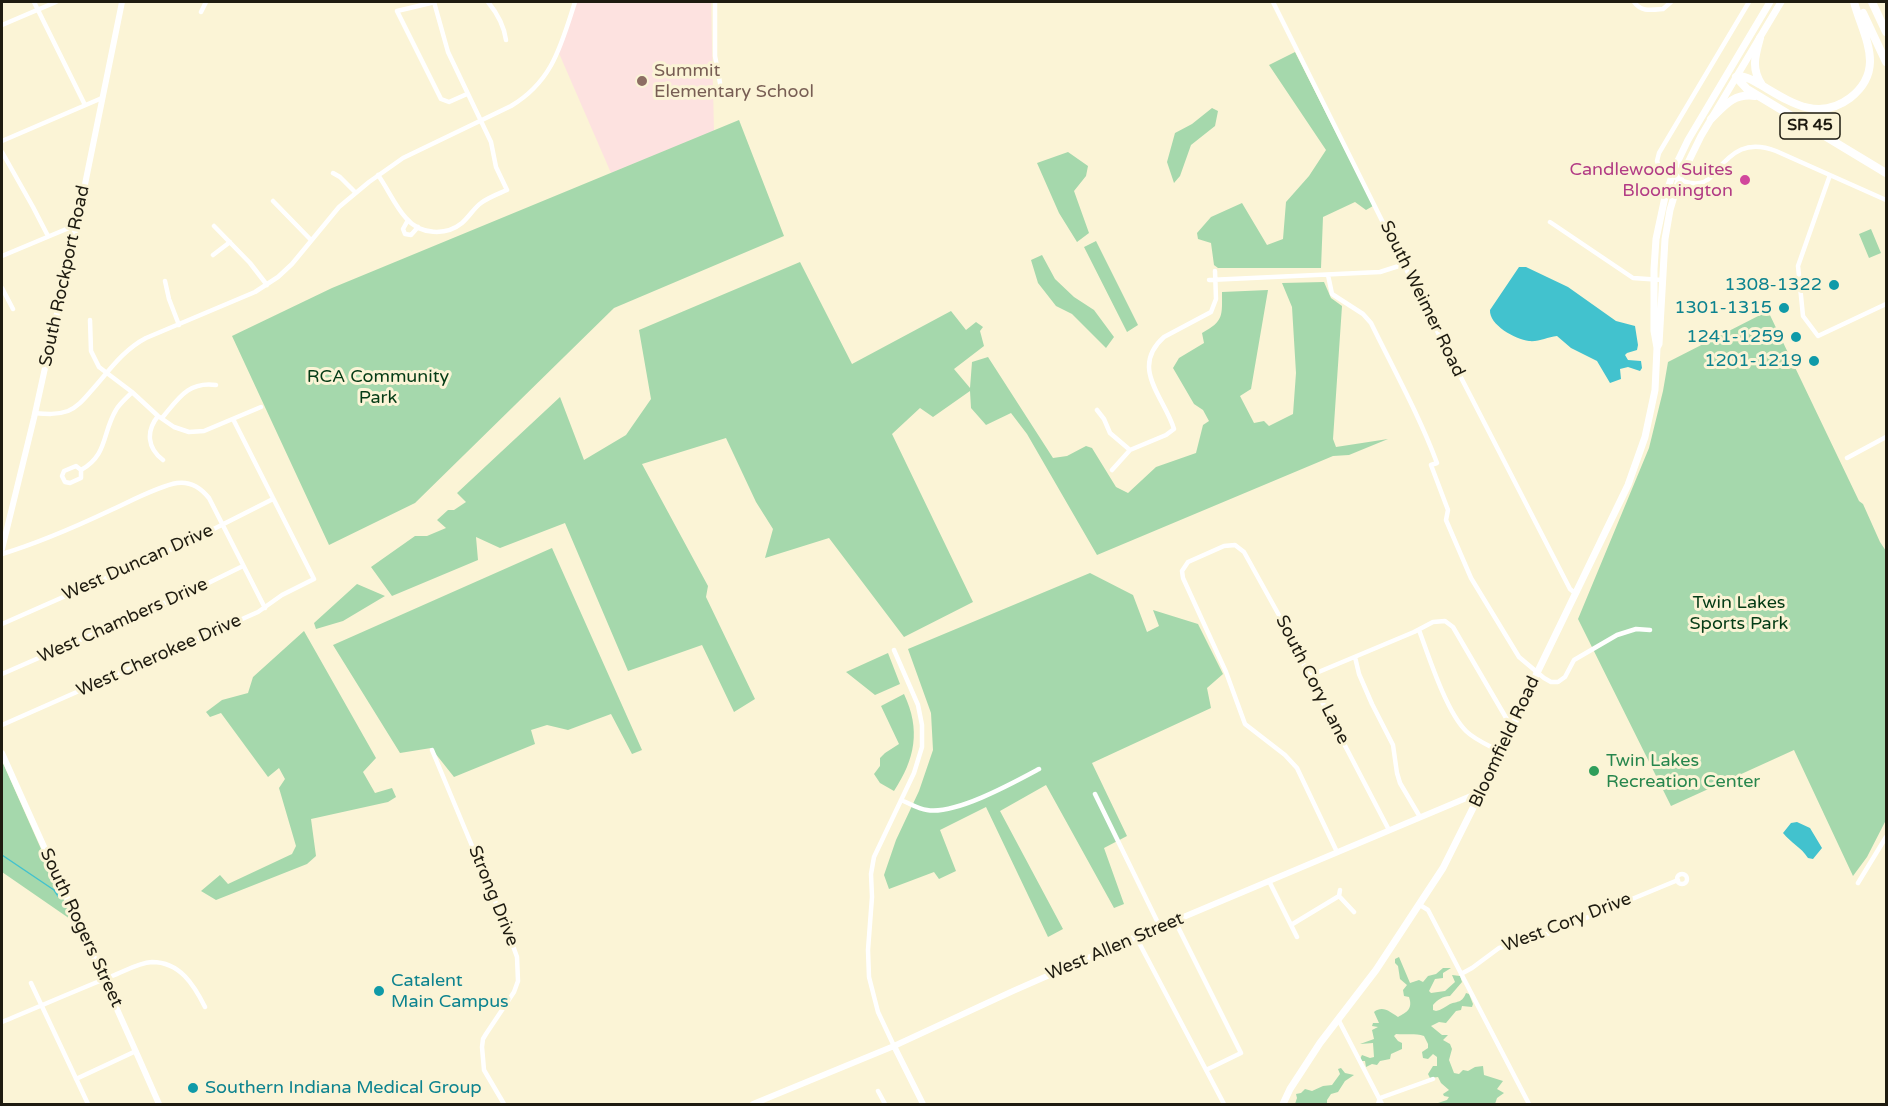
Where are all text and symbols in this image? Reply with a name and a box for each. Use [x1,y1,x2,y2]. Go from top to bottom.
place label: Summit Elementary School [654,60,814,103]
marker: Summit Elementary School [635,74,649,88]
road number: SR 45 [1780,113,1840,139]
place label: Candlewood Suites Bloomington [1569,159,1733,201]
marker: Candlewood Suites Bloomington [1738,173,1752,187]
street label: South Rockport Road [35,183,95,369]
street label: South Weimer Road [1375,217,1469,381]
place label: 1308-1322 [1724,274,1822,296]
marker: 1308-1322 [1827,278,1841,292]
place label: 1301-1315 [1674,297,1772,319]
marker: 1301-1315 [1777,301,1791,315]
place label: 1241-1259 [1686,326,1784,348]
marker: 1241-1259 [1789,330,1803,344]
place label: 1201-1219 [1704,350,1802,372]
marker: 1201-1219 [1807,354,1821,368]
park label: RCA Community Park [307,366,449,409]
street label: West Duncan Drive [59,520,217,606]
street label: West Chambers Drive [35,574,211,668]
park label: Twin Lakes Sports Park [1690,592,1788,634]
street label: West Cherokee Drive [73,610,245,702]
street label: South Cory Lane [1270,612,1354,748]
street label: Bloomfield Road [1465,673,1545,811]
place label: Twin Lakes Recreation Center [1606,750,1760,792]
marker: Twin Lakes Recreation Center [1587,764,1601,778]
street label: Strong Drive [463,843,523,949]
street label: South Rogers Street [35,845,127,1011]
street label: West Cory Drive [1499,888,1635,958]
street label: West Allen Street [1043,908,1187,986]
place label: Catalent Main Campus [391,970,509,1012]
marker: Catalent Main Campus [372,984,386,998]
place label: Southern Indiana Medical Group [205,1077,482,1099]
marker: Southern Indiana Medical Group [186,1081,200,1095]

